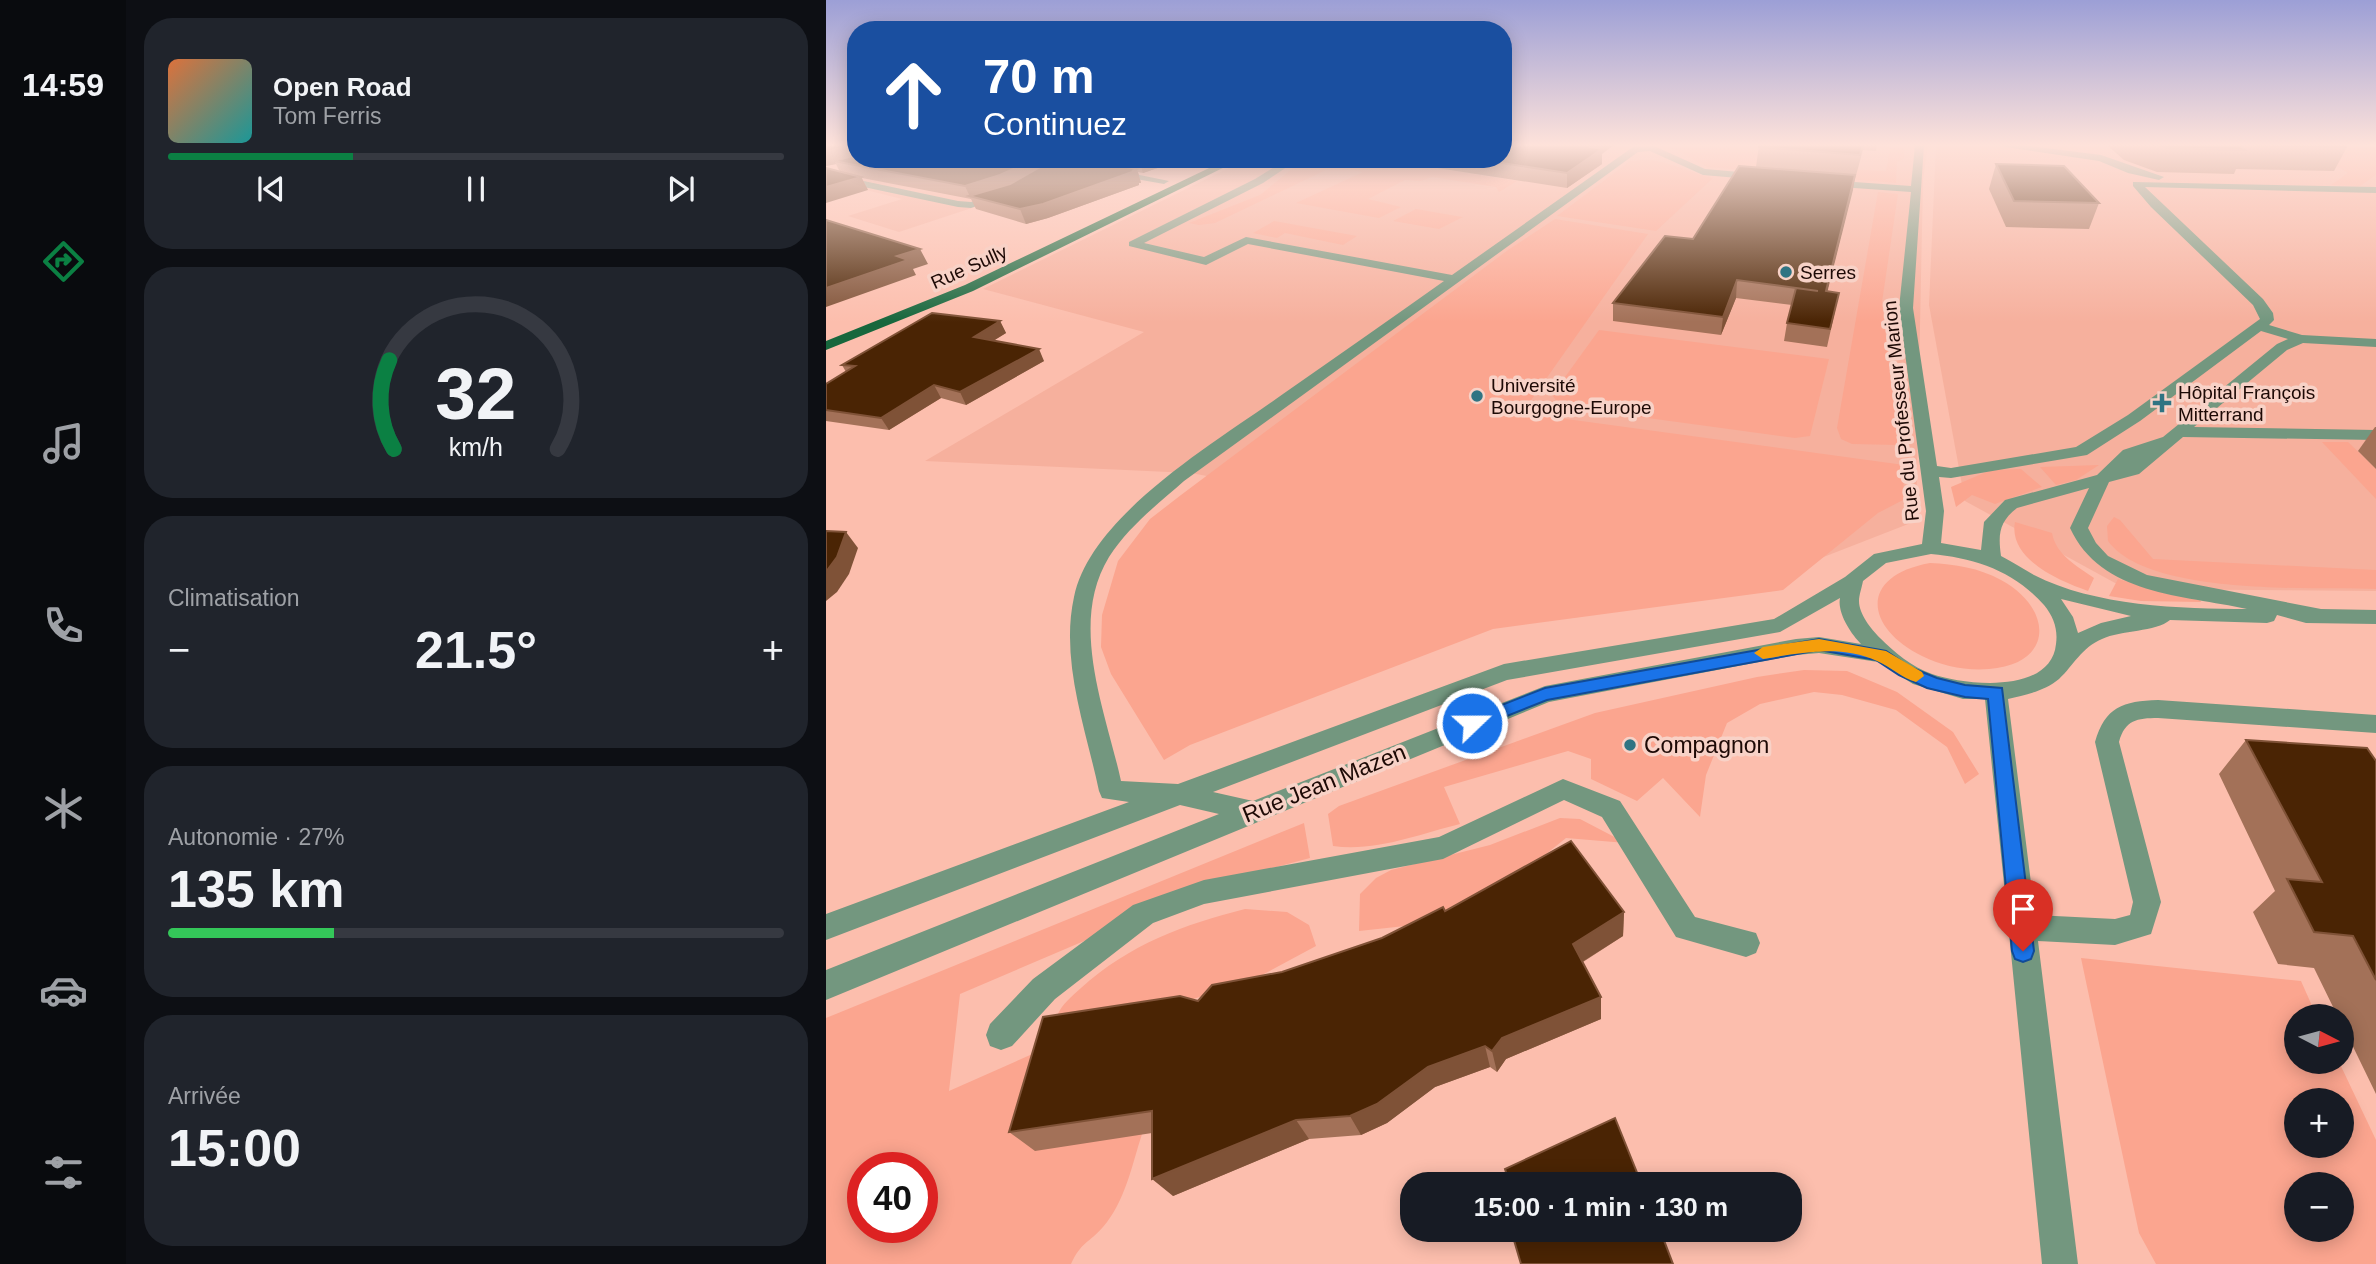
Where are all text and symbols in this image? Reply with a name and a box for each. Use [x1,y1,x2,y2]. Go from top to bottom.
icon: ahead [868,49,959,140]
text: 70 m [983,49,1095,103]
text: 14:59 [22,67,104,103]
text: Open Road [273,72,412,102]
text: Tom Ferris [273,103,382,129]
text: Continuez [983,106,1127,142]
icon: previous [252,170,290,208]
icon: pause [457,170,495,208]
icon: next [662,170,700,208]
icon: directions [39,237,88,286]
street label: Rue Sully [928,241,1011,293]
place label: Serres [1800,262,1856,283]
marker: Serres [1778,264,1794,280]
street label: Rue du Professeur Marion [1879,300,1923,522]
text: 32 [436,353,516,434]
place label: Université Bourgogne-Europe [1491,375,1652,418]
place label: Hôpital François Mitterrand [2178,382,2315,425]
marker: Université Bourgogne-Europe [1469,388,1485,404]
marker: Hôpital François Mitterrand [2152,393,2172,413]
icon: music [39,419,88,468]
text: km/h [449,433,503,461]
text: Climatisation [168,585,300,611]
icon: phone [39,601,88,650]
text: 21.5° [415,621,537,679]
text: − [168,629,190,671]
text: + [762,629,784,671]
position arrow [1435,686,1509,760]
place label: Compagnon [1644,732,1769,758]
marker: Compagnon [1622,737,1638,753]
street label: Rue Jean Mazen [1239,738,1409,828]
icon: climate [39,784,88,833]
text: Autonomie · 27% [168,824,344,850]
text: 135 km [168,860,344,918]
pin [1993,879,2053,951]
icon: arrive [2004,890,2042,928]
icon: car [39,966,88,1015]
north arrow [2284,1004,2354,1074]
map controls [2284,1004,2354,1242]
text: Arrivée [168,1083,241,1109]
button: + [2284,1088,2354,1158]
text: 15:00 [168,1119,301,1177]
icon: filters [39,1148,88,1197]
speed limit sign: 40 [847,1152,938,1243]
button: − [2284,1172,2354,1242]
text: 15:00 · 1 min · 130 m [1474,1192,1728,1222]

